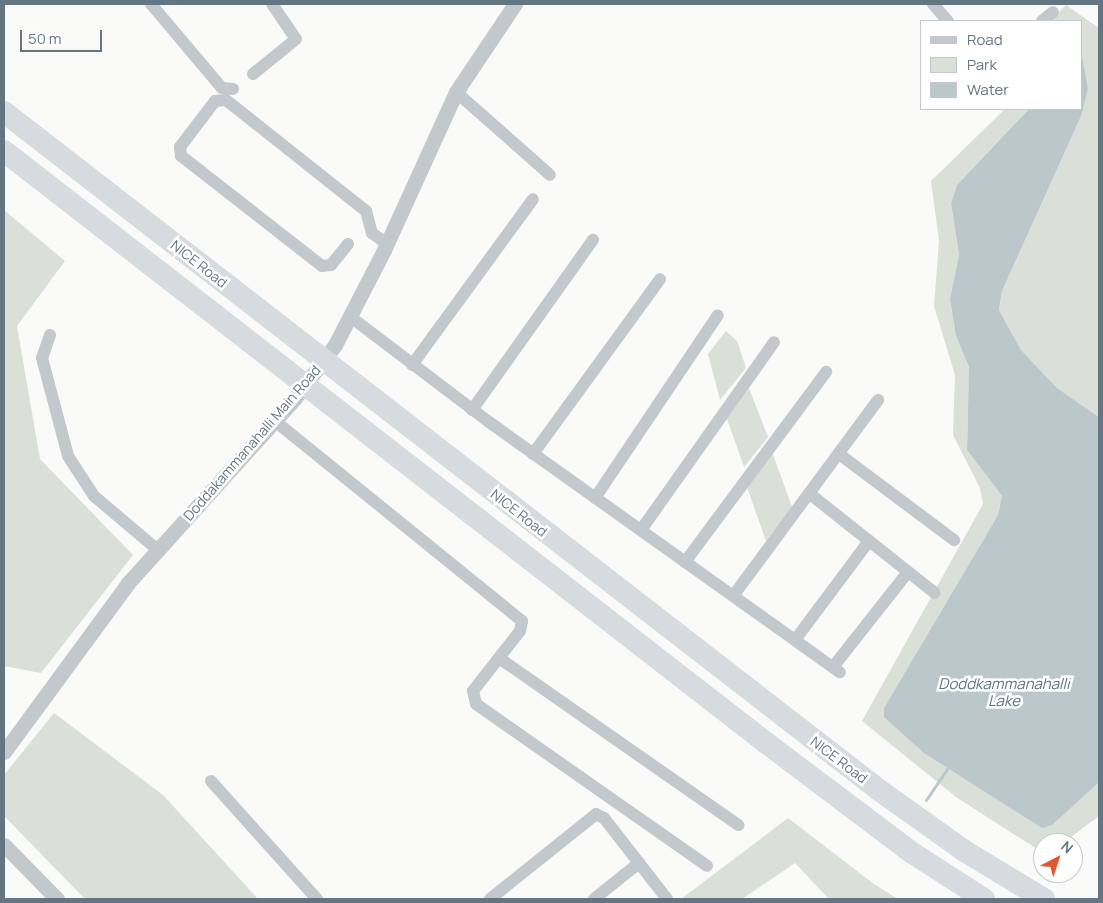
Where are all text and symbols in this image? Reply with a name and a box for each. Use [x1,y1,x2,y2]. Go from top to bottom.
scale bar [22,20,105,52]
legend [920,20,1083,110]
text: 50 m [28,28,62,49]
text: Road [967,29,1003,50]
text: Park [967,54,997,75]
text: Water [967,79,1009,100]
street label: NICE Road [167,237,231,291]
street label: Doddakammanahalli Main Road [180,362,324,524]
street label: NICE Road [487,486,551,540]
water label: Doddkammanahalli Lake [938,674,1070,709]
street label: NICE Road [807,733,871,787]
north arrow [1033,833,1083,883]
text: N [1057,836,1077,857]

